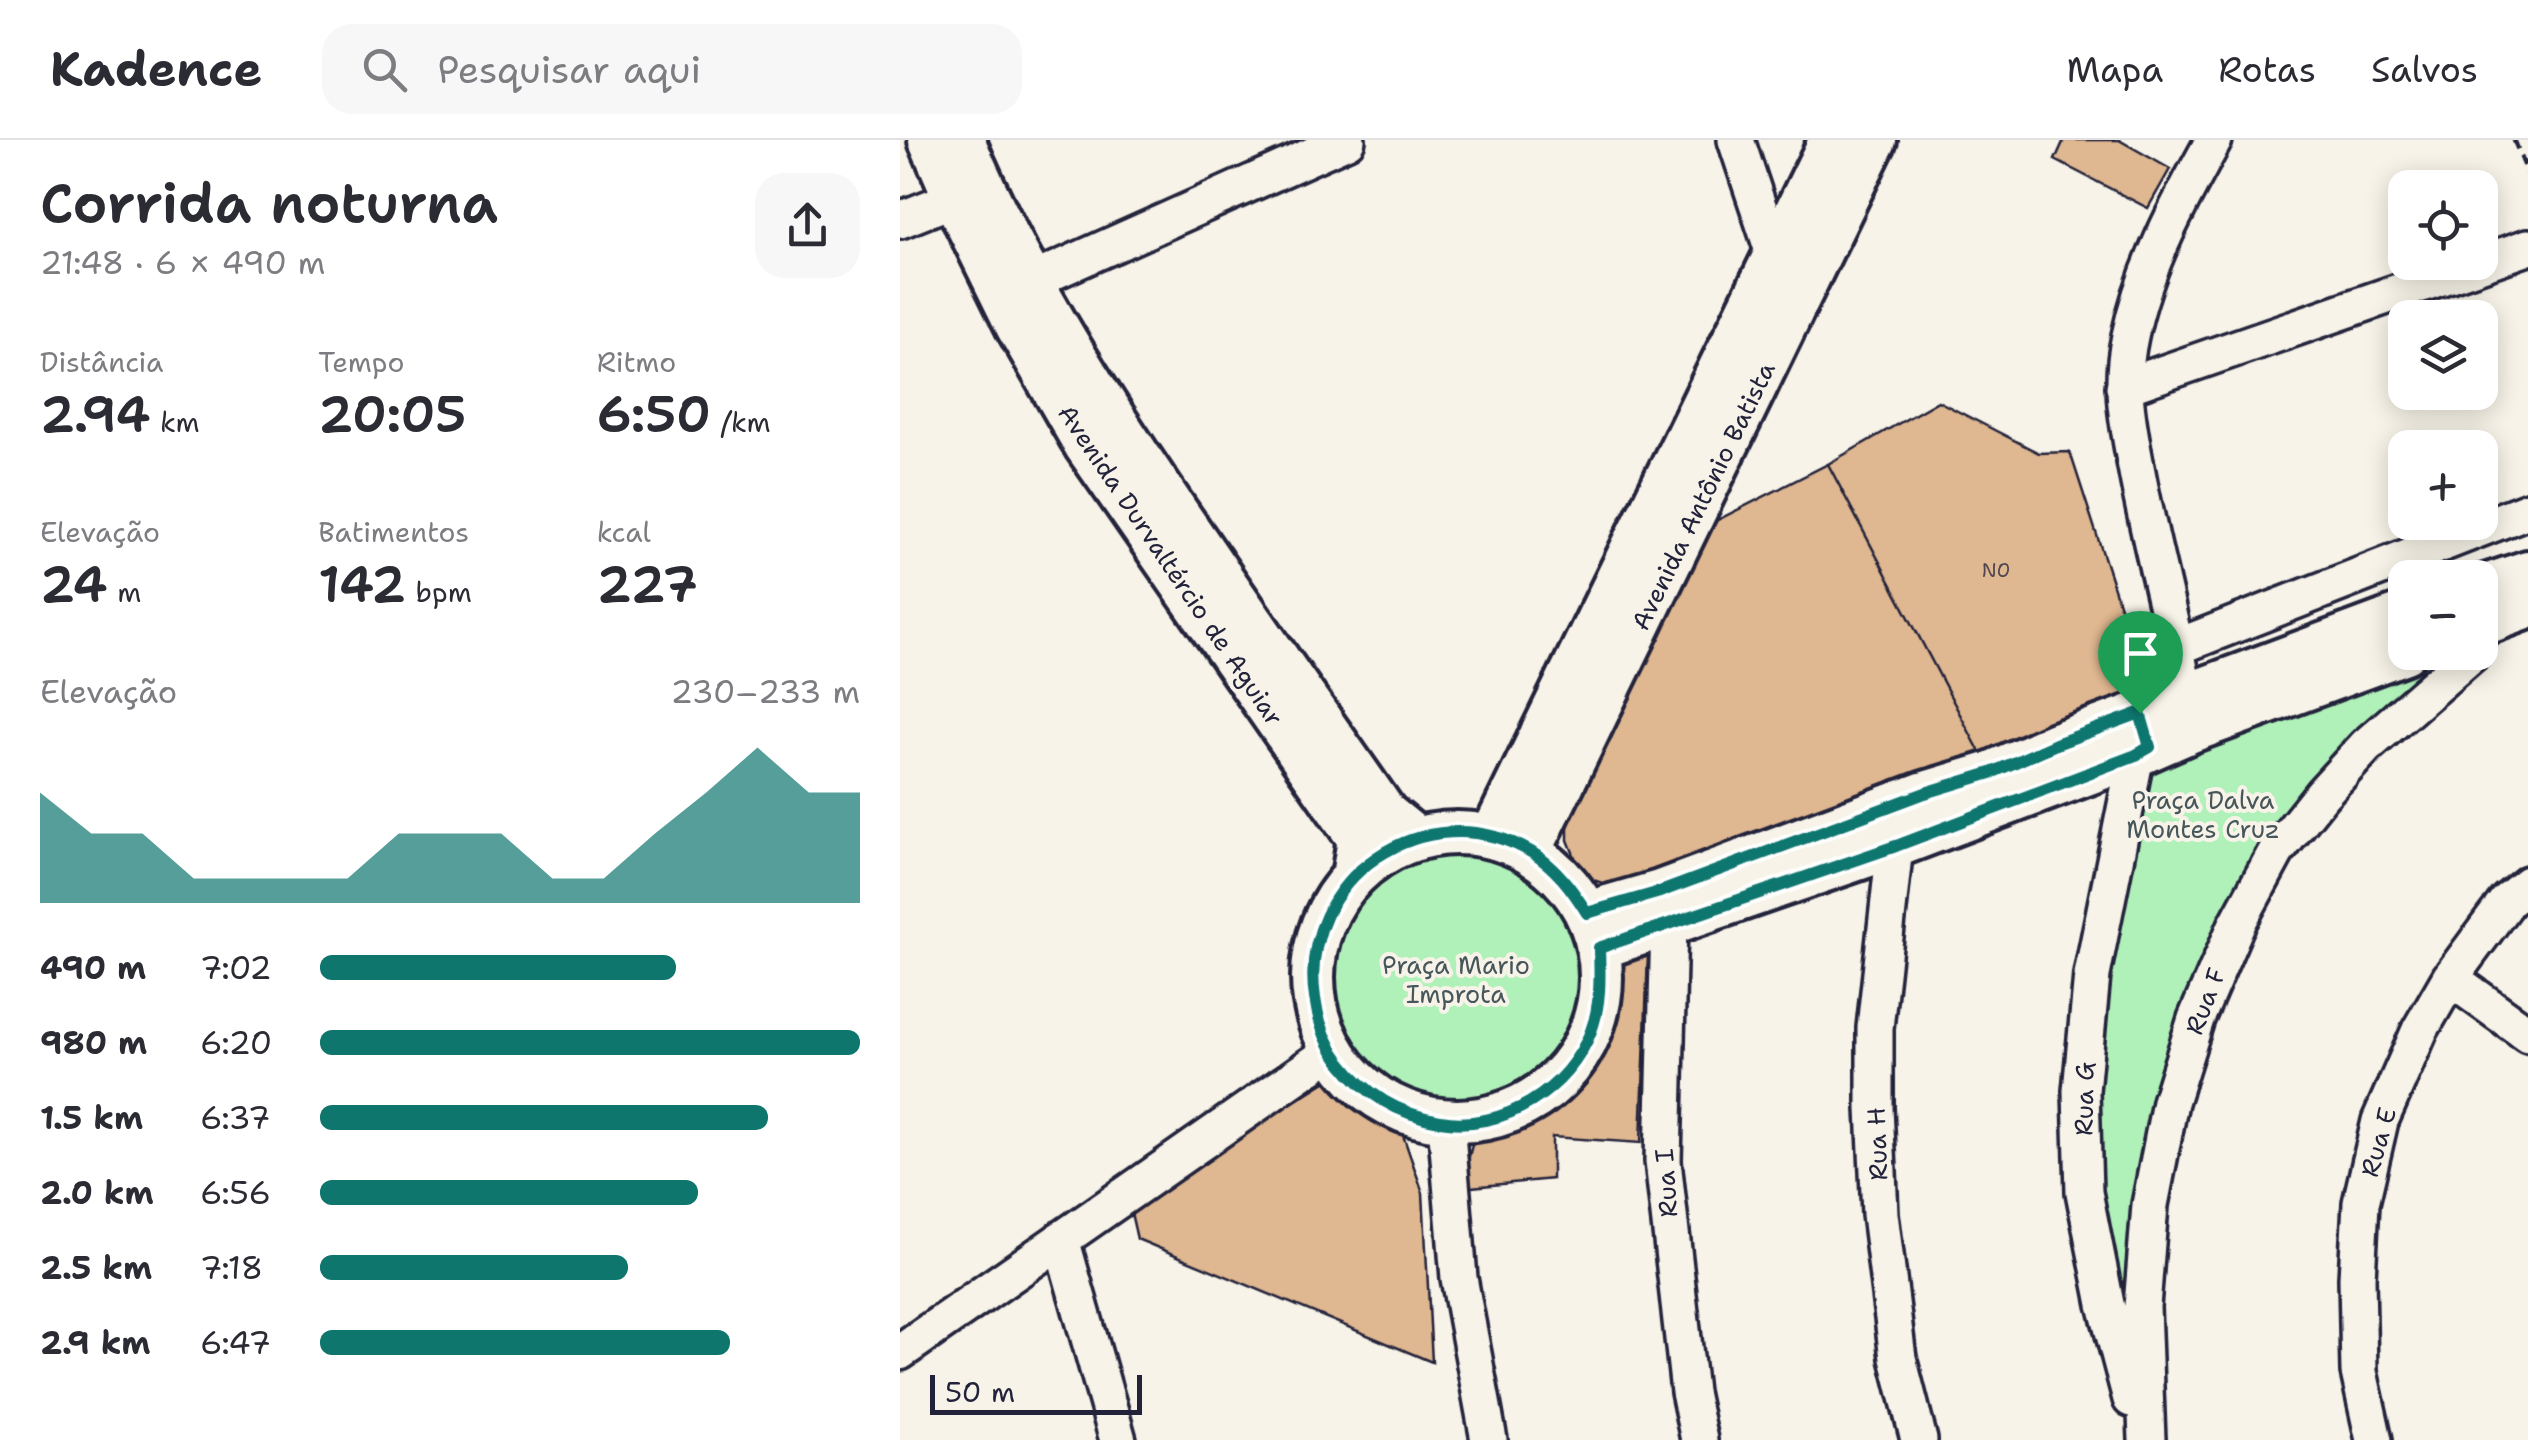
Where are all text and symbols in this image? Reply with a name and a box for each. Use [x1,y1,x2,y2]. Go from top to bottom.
search box [322,24,1022,114]
text: Kadence [50,37,262,101]
icon: search [357,42,412,97]
text: Pesquisar aqui [437,44,701,95]
text: Mapa [2067,46,2163,93]
text: Rotas [2218,46,2316,93]
text: Salvos [2371,46,2478,93]
text: Corrida noturna [40,166,498,240]
map controls [2388,170,2498,670]
button: locate [2388,170,2498,280]
button: share [755,173,860,278]
text: 21:48 · 6 × 490 m [40,241,325,284]
button: layers [2388,300,2498,410]
text: Distância [40,343,163,381]
text: Tempo [318,343,405,381]
text: Ritmo [597,343,676,381]
street label: Avenida Antônio Batista [1623,356,1783,636]
text: 2.94 [40,381,150,448]
text: 20:05 [318,381,466,448]
text: 6:50 [597,381,711,448]
street label: Avenida Durvaltércio de Aguiar [1050,398,1292,732]
text: km [150,403,200,441]
text: /km [711,403,771,441]
button: + [2388,430,2498,540]
text: Elevação [40,513,160,551]
text: Batimentos [318,513,469,551]
text: kcal [597,513,651,551]
text: 24 [40,551,108,618]
text: 142 [318,551,406,618]
text: 227 [597,551,698,618]
house number: N0 [1981,557,2011,583]
button: − [2388,560,2498,670]
text: m [108,573,141,611]
text: bpm [406,573,472,611]
pin [2098,611,2183,714]
icon: arrive [2113,626,2168,681]
text: Elevação [40,670,177,713]
text: 230–233 m [671,670,860,713]
park label: Praça Dalva Montes Cruz [2126,783,2280,846]
text: 490 m [40,946,146,989]
text: 7:02 [200,946,272,989]
park label: Praça Mario Improta [1382,948,1530,1011]
street label: Rua F [2177,963,2233,1039]
text: 980 m [40,1021,147,1064]
text: 6:20 [200,1021,272,1064]
street label: Rua G [2066,1062,2102,1136]
text: 1.5 km [40,1096,143,1139]
text: 6:37 [200,1096,270,1139]
street label: Rua E [2352,1103,2404,1181]
street label: Rua H [1859,1107,1895,1181]
street label: Rua I [1647,1148,1685,1218]
text: 2.0 km [40,1171,154,1214]
text: 6:56 [200,1171,271,1214]
text: 2.5 km [40,1246,152,1289]
text: 7:18 [200,1246,263,1289]
text: 2.9 km [40,1321,150,1364]
text: 6:47 [200,1321,271,1364]
scale bar [930,1370,1142,1414]
text: 50 m [945,1373,1015,1411]

